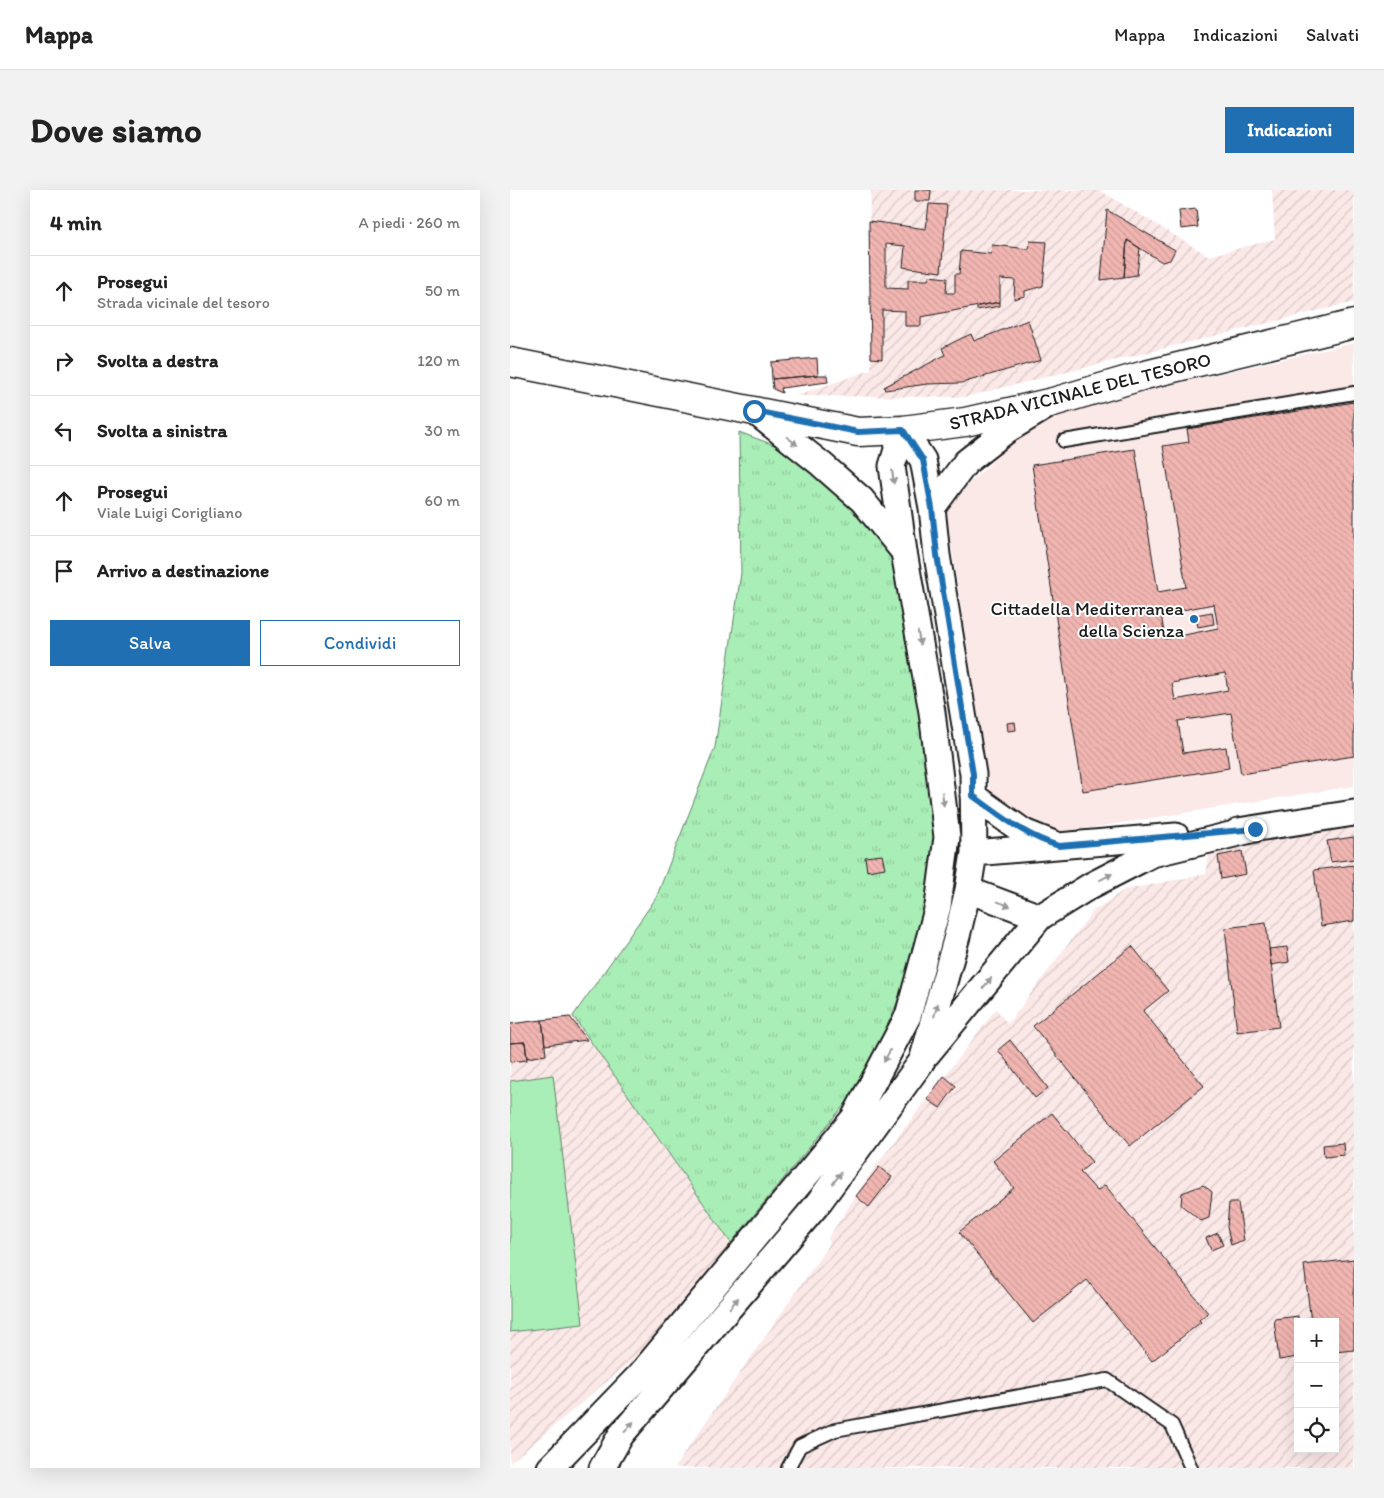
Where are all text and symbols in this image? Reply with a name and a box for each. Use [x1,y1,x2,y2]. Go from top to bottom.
text: Mappa [25,20,93,49]
text: Mappa [1114,24,1165,46]
text: Indicazioni [1193,24,1278,46]
text: Salvati [1306,24,1359,46]
button: Indicazioni [1225,107,1354,153]
text: Dove siamo [30,109,202,151]
text: 4 min [50,210,102,235]
text: A piedi · 260 m [359,213,460,232]
text: Prosegui [97,270,168,293]
icon: ahead [50,277,78,305]
text: 50 m [425,281,460,300]
text: Strada vicinale del tesoro [97,293,270,312]
icon: right [50,347,78,375]
street label: STRADA VICINALE DEL TESORO [947,348,1213,435]
text: Svolta a destra [97,349,218,372]
text: 120 m [417,351,460,370]
route start [743,400,766,423]
icon: left [50,417,78,445]
text: Svolta a sinistra [97,419,227,442]
text: 30 m [424,421,460,440]
one-way arrow [786,436,799,447]
one-way arrow [890,470,898,486]
text: Prosegui [97,480,168,503]
icon: ahead [50,487,78,515]
text: 60 m [425,491,460,510]
text: Viale Luigi Corigliano [97,503,242,522]
icon: arrive [50,557,78,585]
text: Arrivo a destinazione [97,559,269,582]
place label: Cittadella Mediterranea della Scienza [990,597,1184,642]
marker: Cittadella Mediterranea della Scienza [1188,613,1200,625]
button: Salva [50,620,250,666]
button: Condividi [260,620,460,666]
one-way arrow [916,630,924,646]
one-way arrow [939,791,947,807]
route end [1244,818,1267,841]
one-way arrow [1099,873,1114,881]
one-way arrow [997,900,1012,908]
one-way arrow [981,978,993,990]
one-way arrow [933,1002,941,1017]
one-way arrow [883,1049,891,1063]
one-way arrow [832,1171,842,1185]
one-way arrow [728,1297,739,1310]
map controls [1294,1318,1339,1453]
button: + [1294,1318,1339,1363]
button: − [1294,1363,1339,1408]
button: locate [1294,1408,1339,1453]
one-way arrow [623,1421,634,1434]

